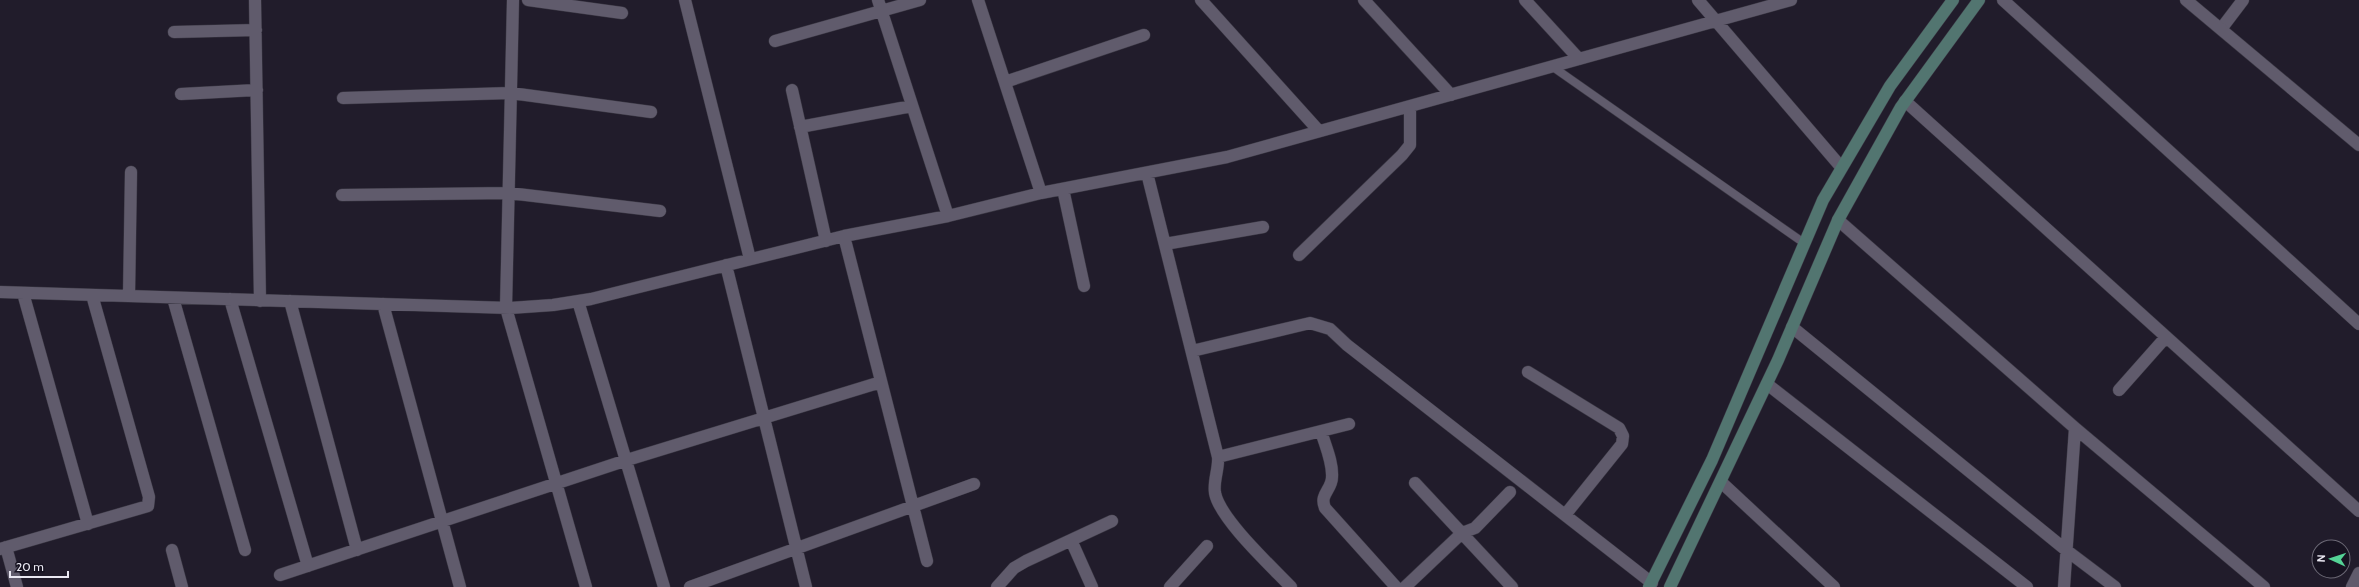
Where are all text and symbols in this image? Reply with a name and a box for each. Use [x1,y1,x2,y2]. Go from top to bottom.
north arrow [2311,539,2351,579]
scale bar [10,553,68,579]
text: N [2314,554,2328,563]
text: 20 m [16,559,44,574]

